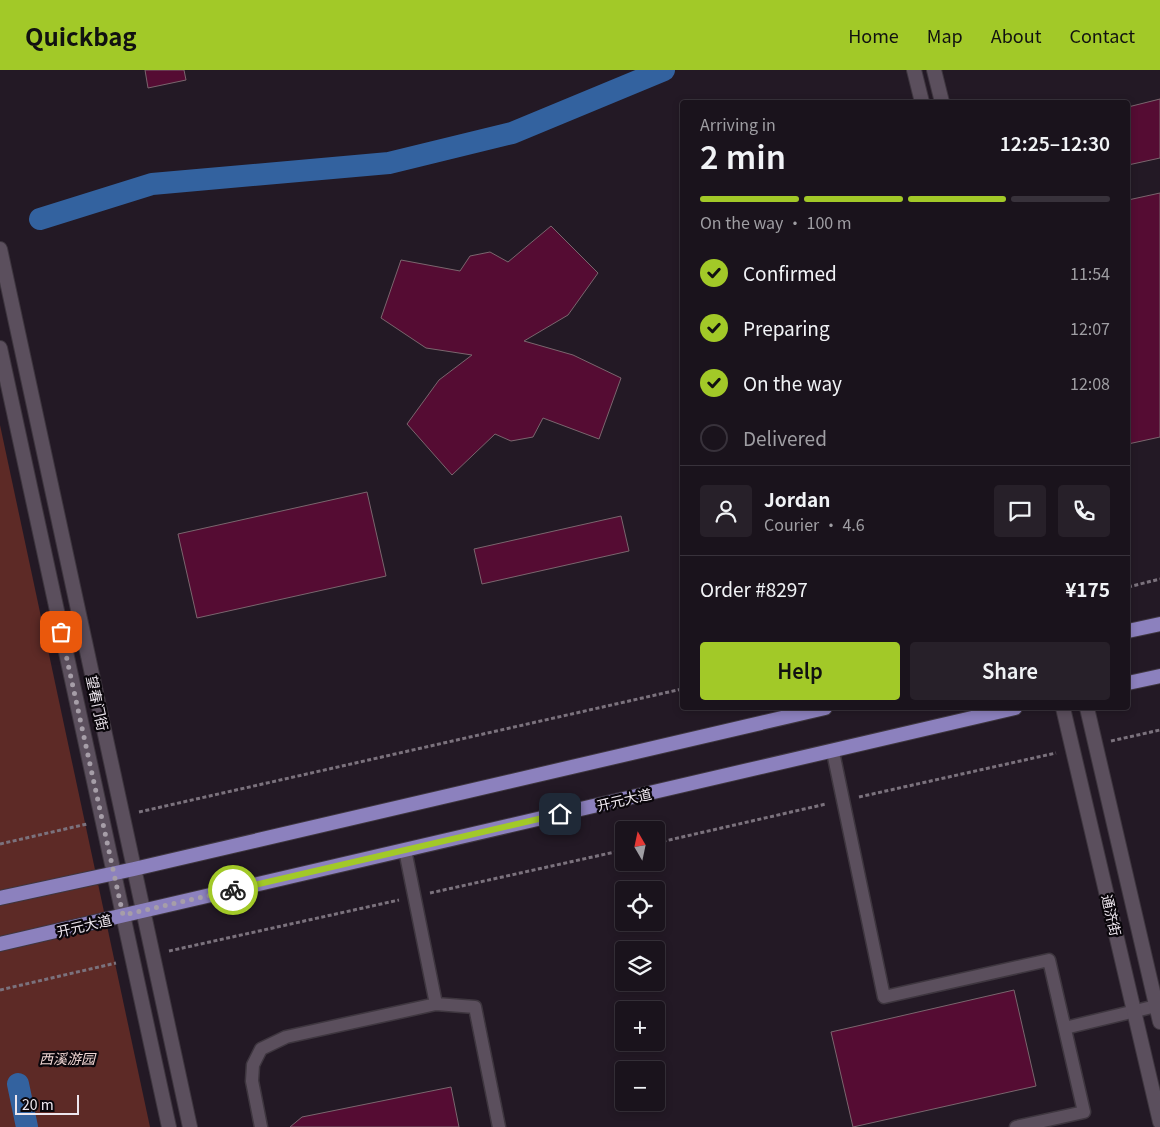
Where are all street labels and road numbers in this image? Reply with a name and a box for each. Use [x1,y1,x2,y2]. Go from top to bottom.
street label: 望春门街 [82,674,114,732]
street label: 开元大道 [594,783,654,815]
street label: 通济街 [1098,892,1126,938]
street label: 开元大道 [54,909,114,941]

